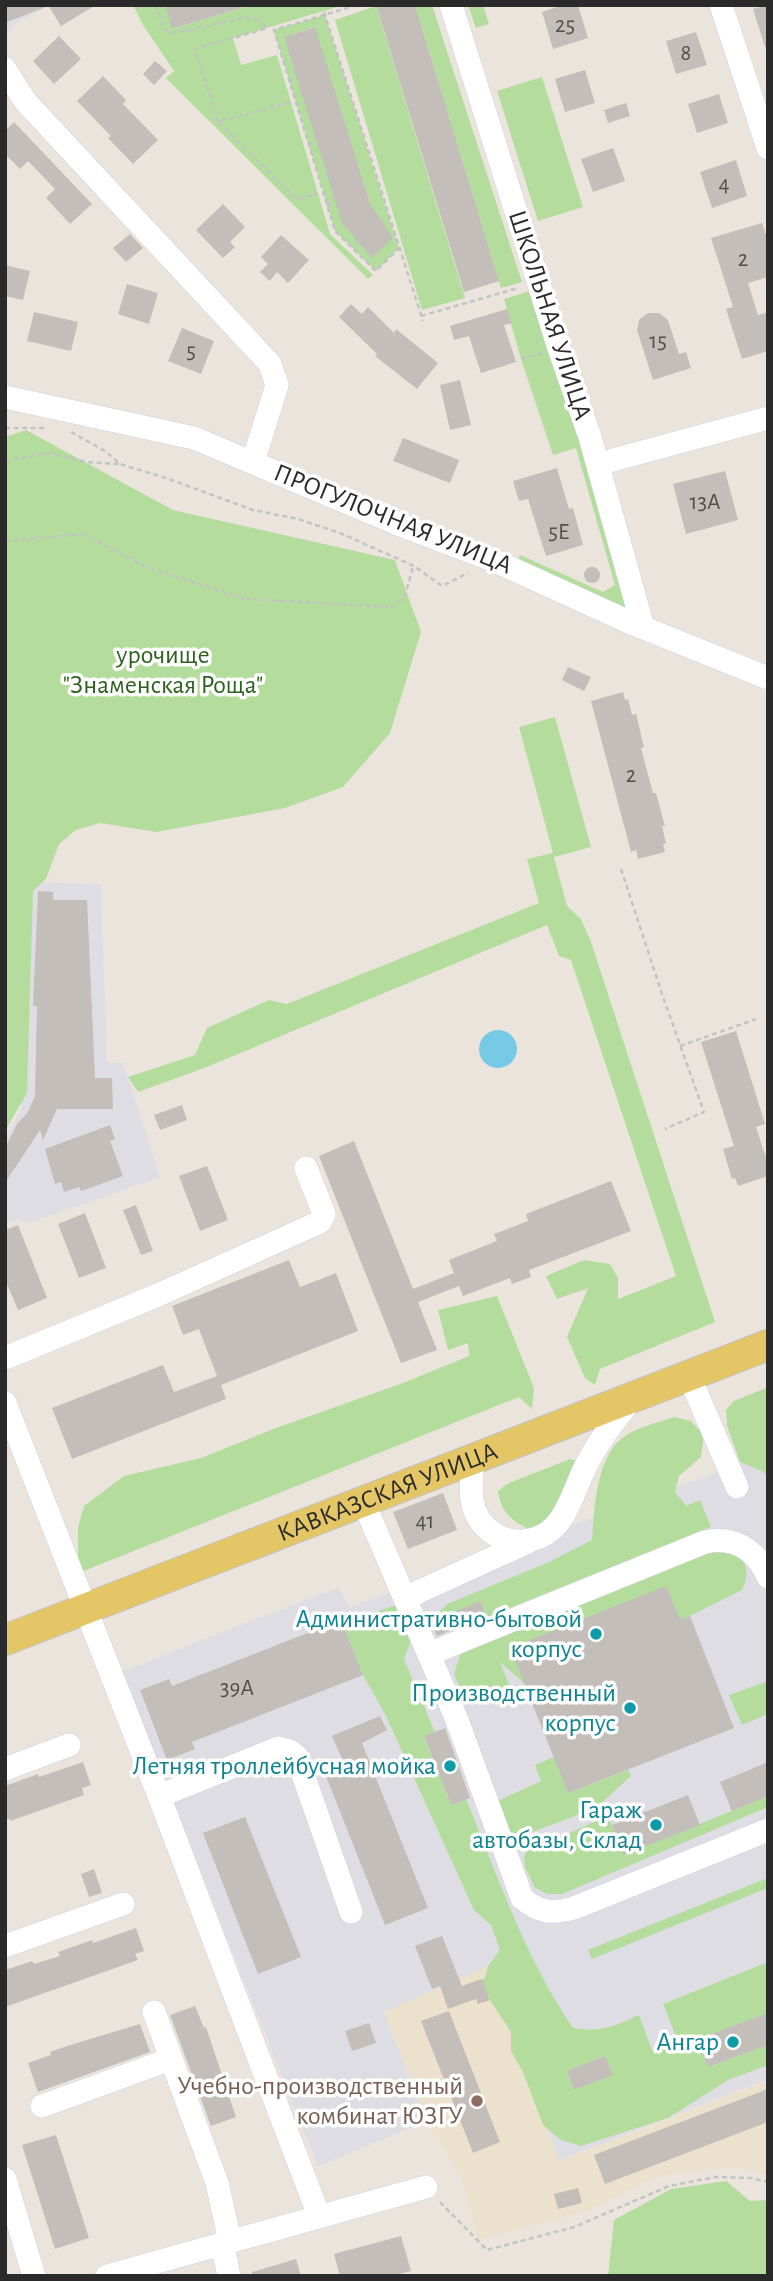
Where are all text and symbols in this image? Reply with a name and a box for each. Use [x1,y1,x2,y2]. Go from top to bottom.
house number: 25 [555,14,575,37]
house number: 8 [681,42,691,65]
house number: 4 [718,173,730,196]
street label: ШКОЛЬНАЯ УЛИЦА [504,207,596,423]
house number: 2 [738,248,748,271]
house number: 15 [649,330,667,353]
house number: 5 [186,340,196,363]
street label: ПРОГУЛОЧНАЯ УЛИЦА [270,459,516,579]
house number: 13А [690,491,720,514]
house number: 5Е [548,521,570,544]
park label: урочище "Знаменская Роща" [63,642,263,698]
house number: 2 [626,764,636,787]
street label: КАВКАЗСКАЯ УЛИЦА [274,1438,501,1546]
house number: 41 [416,1510,434,1533]
place label: Административно-бытовой корпус [295,1606,582,1662]
marker: Административно-бытовой корпус [588,1626,604,1642]
house number: 39А [220,1677,254,1700]
place label: Производственный корпус [411,1680,616,1736]
marker: Производственный корпус [622,1700,638,1716]
place label: Летняя троллейбусная мойка [133,1753,436,1779]
marker: Летняя троллейбусная мойка [442,1758,458,1774]
place label: Гараж автобазы, Склад [472,1797,642,1853]
marker: Гараж автобазы, Склад [648,1817,664,1833]
place label: Ангар [656,2029,719,2055]
marker: Ангар [725,2034,741,2050]
place label: Учебно-производственный комбинат ЮЗГУ [177,2073,463,2129]
marker: Учебно-производственный комбинат ЮЗГУ [469,2093,485,2109]

